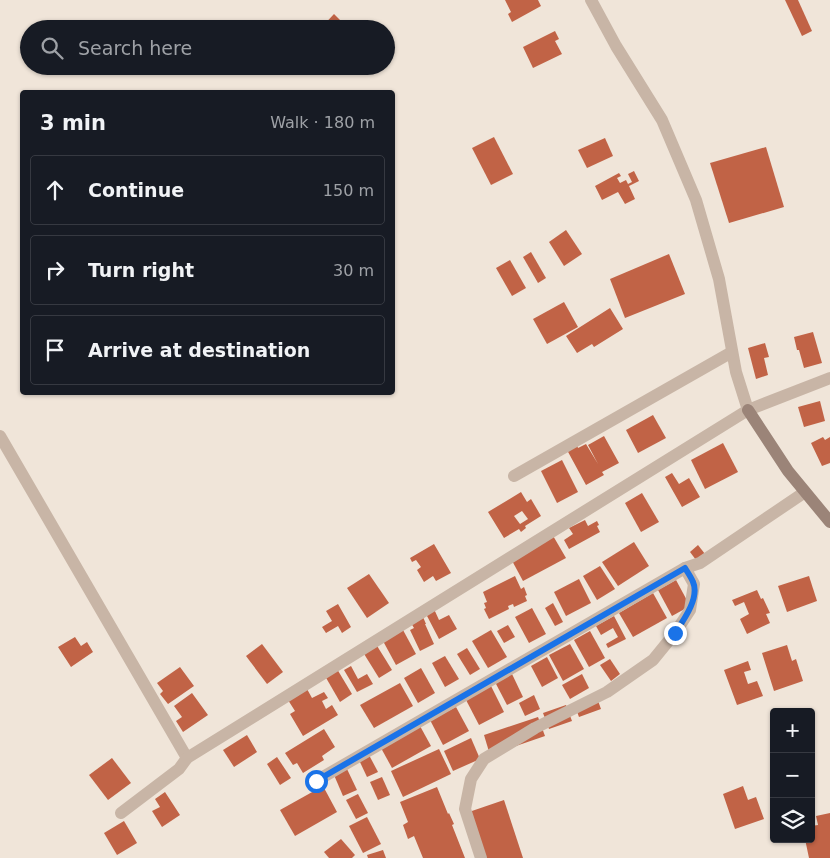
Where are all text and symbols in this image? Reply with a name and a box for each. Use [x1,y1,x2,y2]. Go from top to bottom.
search box [20,20,395,75]
icon: search [38,34,66,62]
text: Search here [78,37,192,59]
text: 3 min [40,111,106,135]
text: Walk · 180 m [270,113,375,132]
icon: ahead [41,176,69,204]
text: Continue [88,179,184,201]
text: 150 m [323,181,374,200]
icon: right [41,256,69,284]
text: Turn right [88,259,194,281]
text: 30 m [333,261,374,280]
icon: arrive [41,336,69,364]
text: Arrive at destination [88,339,310,361]
route end [664,622,687,645]
map controls [770,708,815,843]
button: + [770,708,815,753]
button: − [770,753,815,798]
route start [305,770,328,793]
button: layers [770,798,815,843]

